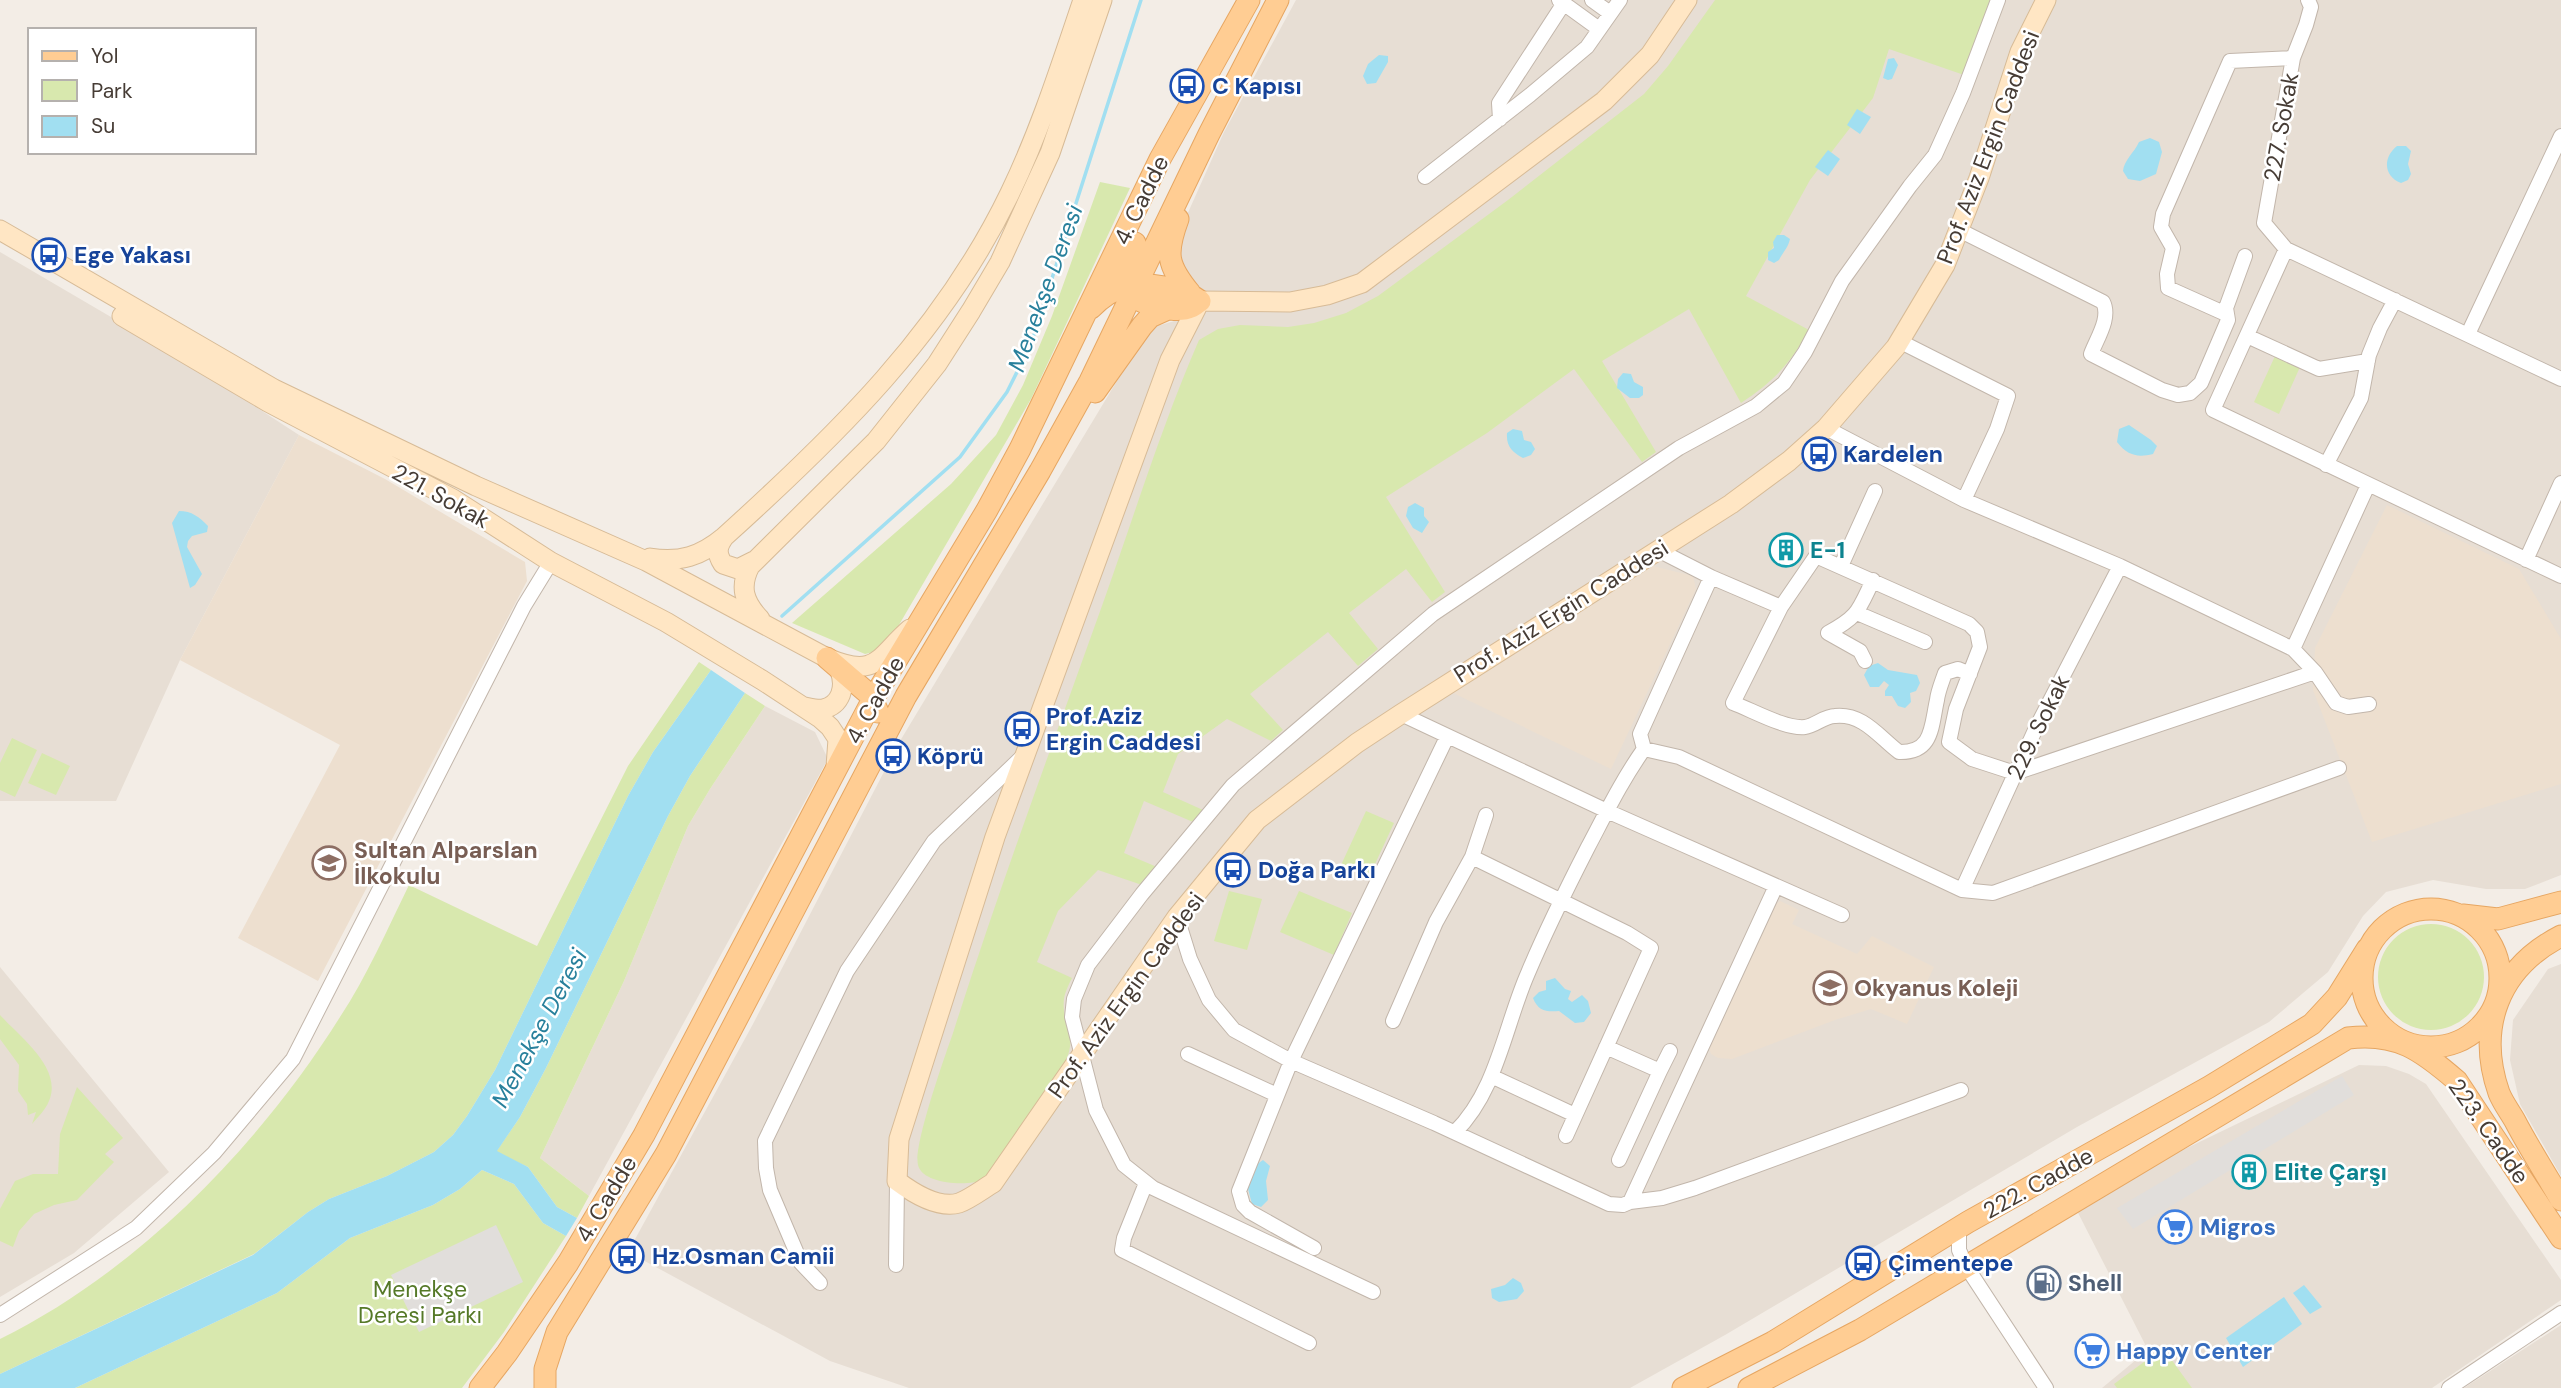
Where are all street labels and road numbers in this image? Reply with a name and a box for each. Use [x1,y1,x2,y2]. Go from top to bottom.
street label: Prof. Aziz Ergin Caddesi [1930,26,2046,268]
street label: 227. Sokak [2257,70,2305,184]
street label: 4. Cadde [1107,150,1175,250]
street label: 221. Sokak [387,457,495,535]
street label: Prof. Aziz Ergin Caddesi [1448,533,1674,689]
street label: 4. Cadde [839,651,911,749]
street label: 229. Sokak [2000,669,2076,784]
street label: Prof. Aziz Ergin Caddesi [1041,886,1211,1104]
street label: 223. Cadde [2442,1073,2536,1189]
street label: 222. Cadde [1978,1140,2098,1226]
street label: 4. Cadde [569,1150,643,1248]

